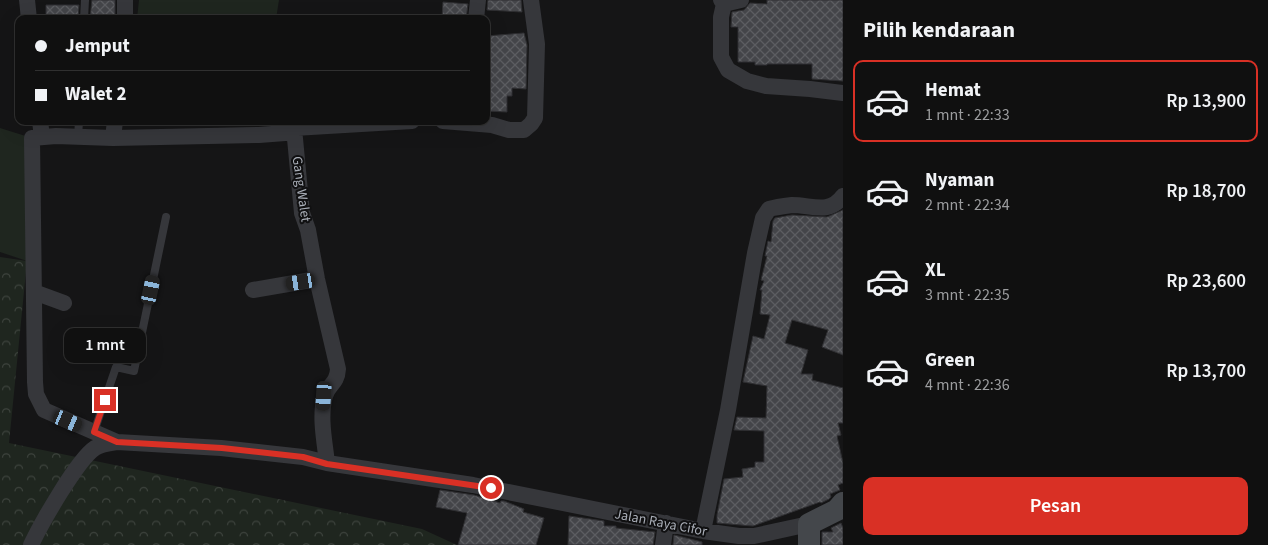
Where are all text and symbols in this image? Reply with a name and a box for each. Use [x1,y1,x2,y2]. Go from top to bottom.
text: Pilih kendaraan [863,14,1015,46]
text: Jemput [65,33,130,60]
text: Hemat [925,77,981,104]
icon: car [865,79,910,124]
text: Walet 2 [65,81,126,108]
text: Rp 13,900 [1166,88,1246,115]
text: 1 mnt · 22:33 [925,104,1010,126]
street label: Gang Walet [287,155,316,224]
text: Nyaman [925,167,994,194]
icon: car [865,169,910,214]
text: Rp 18,700 [1166,178,1246,205]
text: 2 mnt · 22:34 [925,194,1010,216]
text: XL [925,257,946,284]
icon: car [865,259,910,304]
text: Rp 23,600 [1166,268,1246,295]
car [285,272,316,292]
car [140,274,161,306]
text: 3 mnt · 22:35 [925,284,1010,306]
callout: 1 mnt [64,328,146,362]
text: 1 mnt [85,334,125,356]
text: Green [925,347,975,374]
icon: car [865,349,910,394]
text: Rp 13,700 [1166,358,1246,385]
text: 4 mnt · 22:36 [925,374,1010,396]
car [315,381,332,411]
route end [94,389,116,411]
car [51,408,84,434]
route start [480,477,502,499]
button: Pesan [863,477,1248,535]
street label: Jalan Raya Cifor [613,504,709,542]

